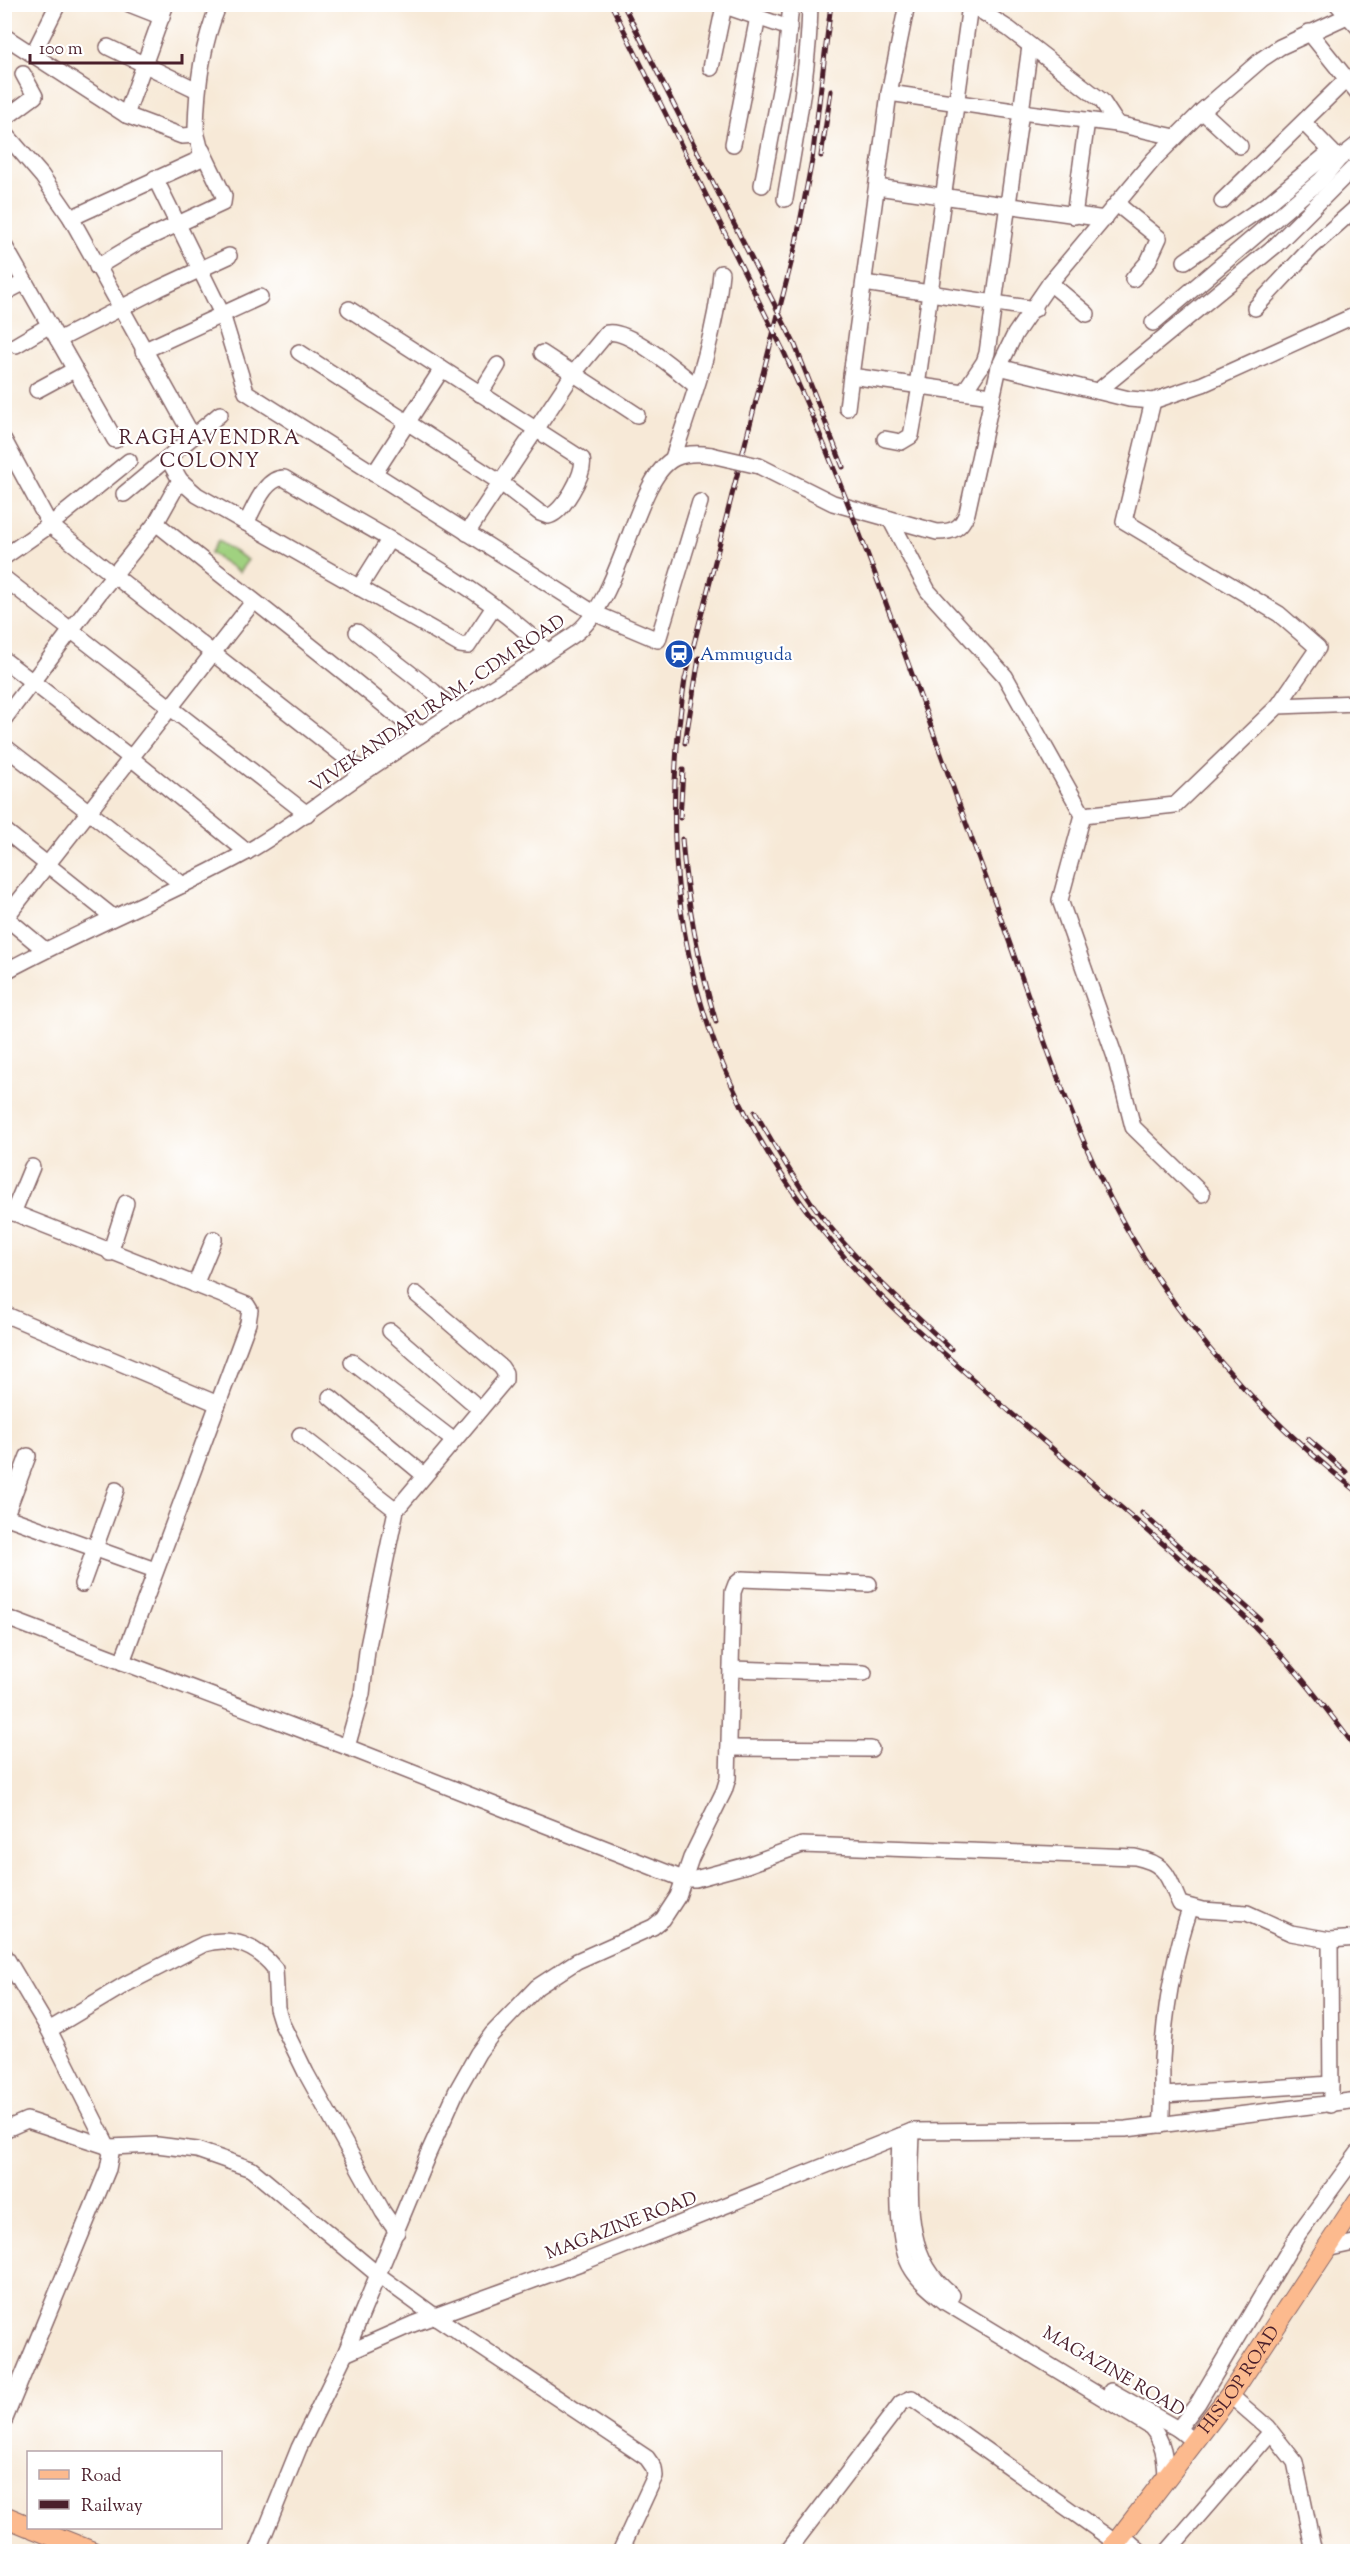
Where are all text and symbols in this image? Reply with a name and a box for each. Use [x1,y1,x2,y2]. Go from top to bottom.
scale bar [30,27,182,65]
text: 100 m [39,37,83,63]
district label: RAGHAVENDRA COLONY [119,425,301,477]
street label: VIVEKANDAPURAM - CDM ROAD [305,609,571,800]
station icon: Ammuguda [663,638,695,670]
place label: Ammuguda [700,643,792,669]
street label: MAGAZINE ROAD [542,2186,701,2268]
street label: MAGAZINE ROAD [1037,2321,1189,2424]
street label: HISLOP ROAD [1193,2321,1287,2440]
legend [27,2451,222,2529]
text: Road [81,2464,121,2490]
text: Railway [81,2494,143,2520]

